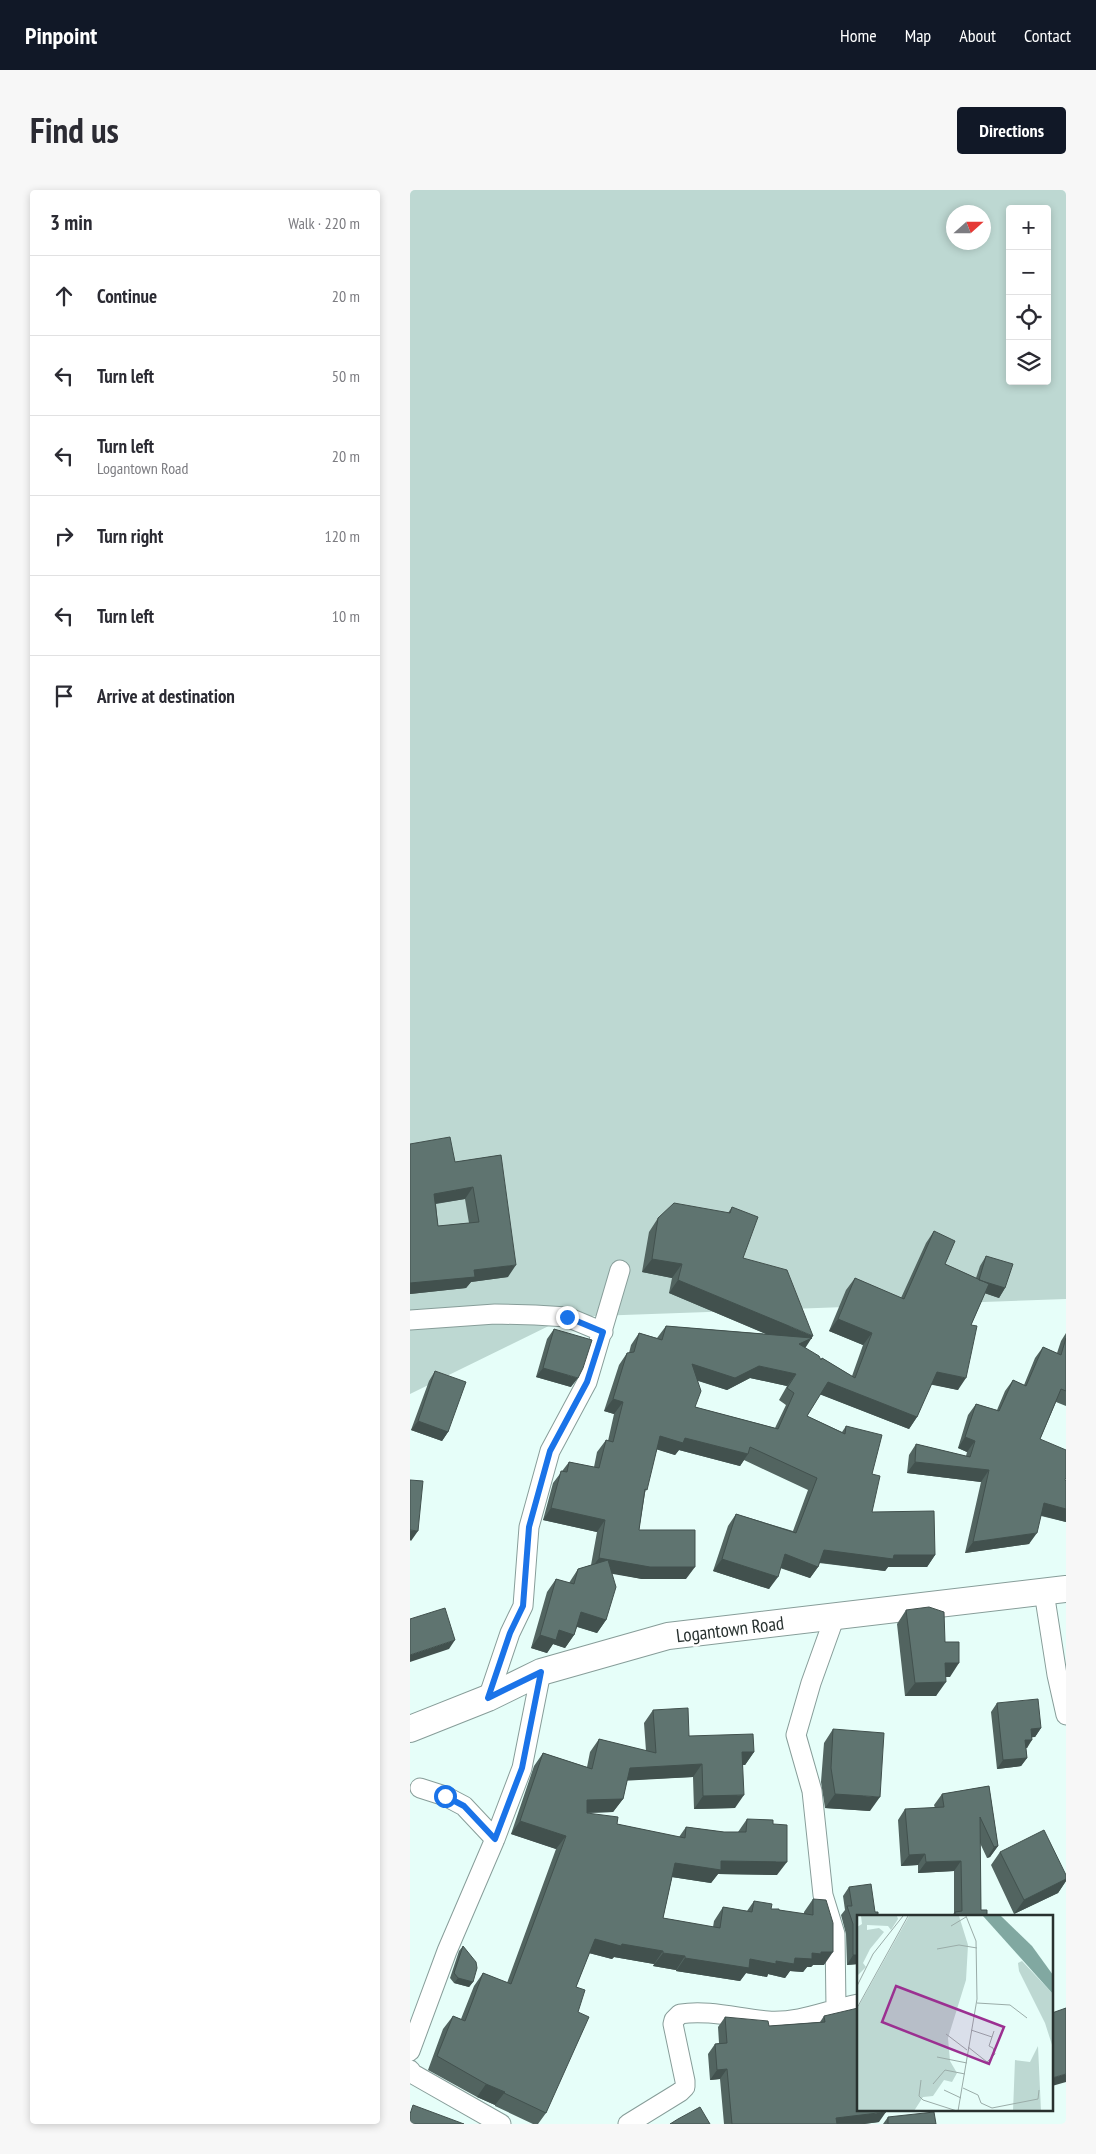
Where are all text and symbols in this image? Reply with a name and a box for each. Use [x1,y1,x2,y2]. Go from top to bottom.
text: Pinpoint [25,20,97,51]
text: Home [840,24,877,47]
text: Map [905,24,931,47]
text: About [959,24,996,47]
text: Contact [1024,24,1071,47]
text: Find us [30,107,119,153]
button: Directions [957,107,1066,154]
north arrow [946,205,991,250]
map controls [1006,205,1051,385]
button: + [1006,205,1051,250]
text: 3 min [50,209,92,236]
text: Walk · 220 m [288,213,360,233]
button: − [1006,250,1051,295]
icon: ahead [50,282,78,310]
text: Continue [97,284,157,308]
text: 20 m [332,286,360,306]
button: locate [1006,295,1051,340]
button: layers [1006,340,1051,385]
icon: left [50,362,78,390]
text: Turn left [97,364,154,388]
text: 50 m [332,366,360,386]
text: Turn left [97,434,154,458]
icon: left [50,442,78,470]
text: 20 m [332,446,360,466]
text: Logantown Road [97,458,188,478]
icon: right [50,522,78,550]
text: Turn right [97,524,163,548]
text: 120 m [325,526,360,546]
icon: left [50,602,78,630]
text: Turn left [97,604,154,628]
text: 10 m [332,606,360,626]
icon: arrive [50,682,78,710]
text: Arrive at destination [97,684,235,708]
route end [556,1306,579,1329]
street label: Logantown Road [675,1610,785,1648]
route start [434,1785,457,1808]
inset map [857,1915,1054,2112]

